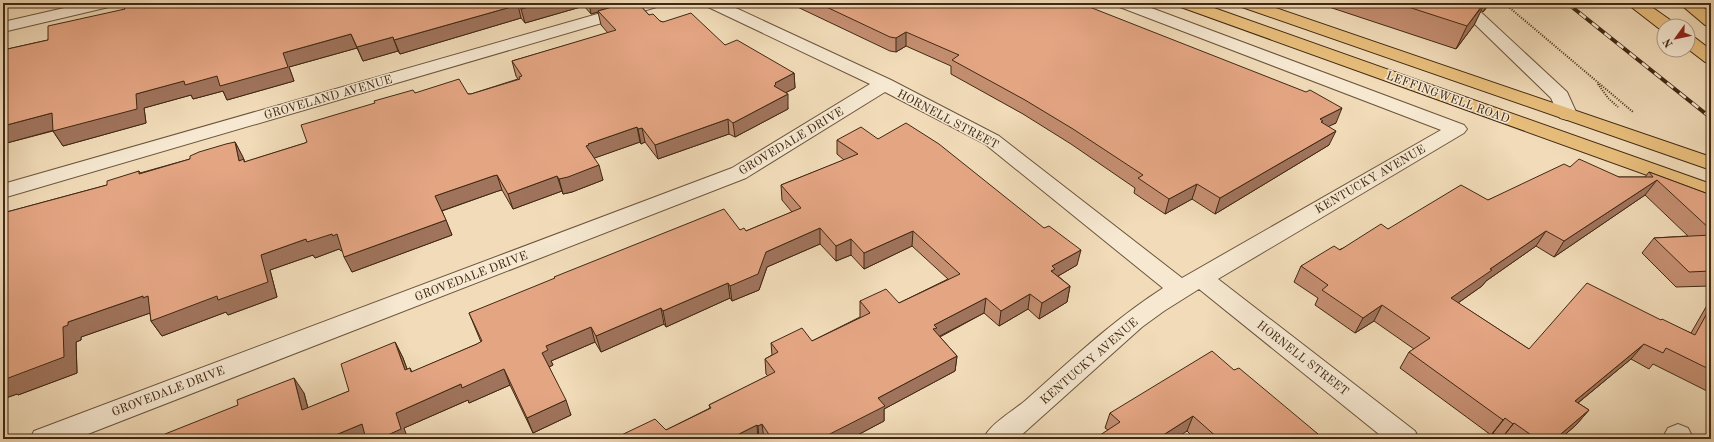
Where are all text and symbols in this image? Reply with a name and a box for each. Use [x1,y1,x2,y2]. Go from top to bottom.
north arrow [1656,18,1696,58]
text: N [1662,36,1676,49]
street label: LEFFINGWELL ROAD [1384,70,1511,126]
street label: GROVELAND AVENUE [263,74,394,122]
street label: HORNELL STREET [895,88,1000,152]
street label: GROVEDALE DRIVE [737,106,846,178]
street label: KENTUCKY AVENUE [1313,143,1428,216]
street label: GROVEDALE DRIVE [413,250,529,304]
street label: KENTUCKY AVENUE [1039,316,1141,407]
street label: HORNELL STREET [1254,319,1351,398]
street label: GROVEDALE DRIVE [110,365,226,419]

